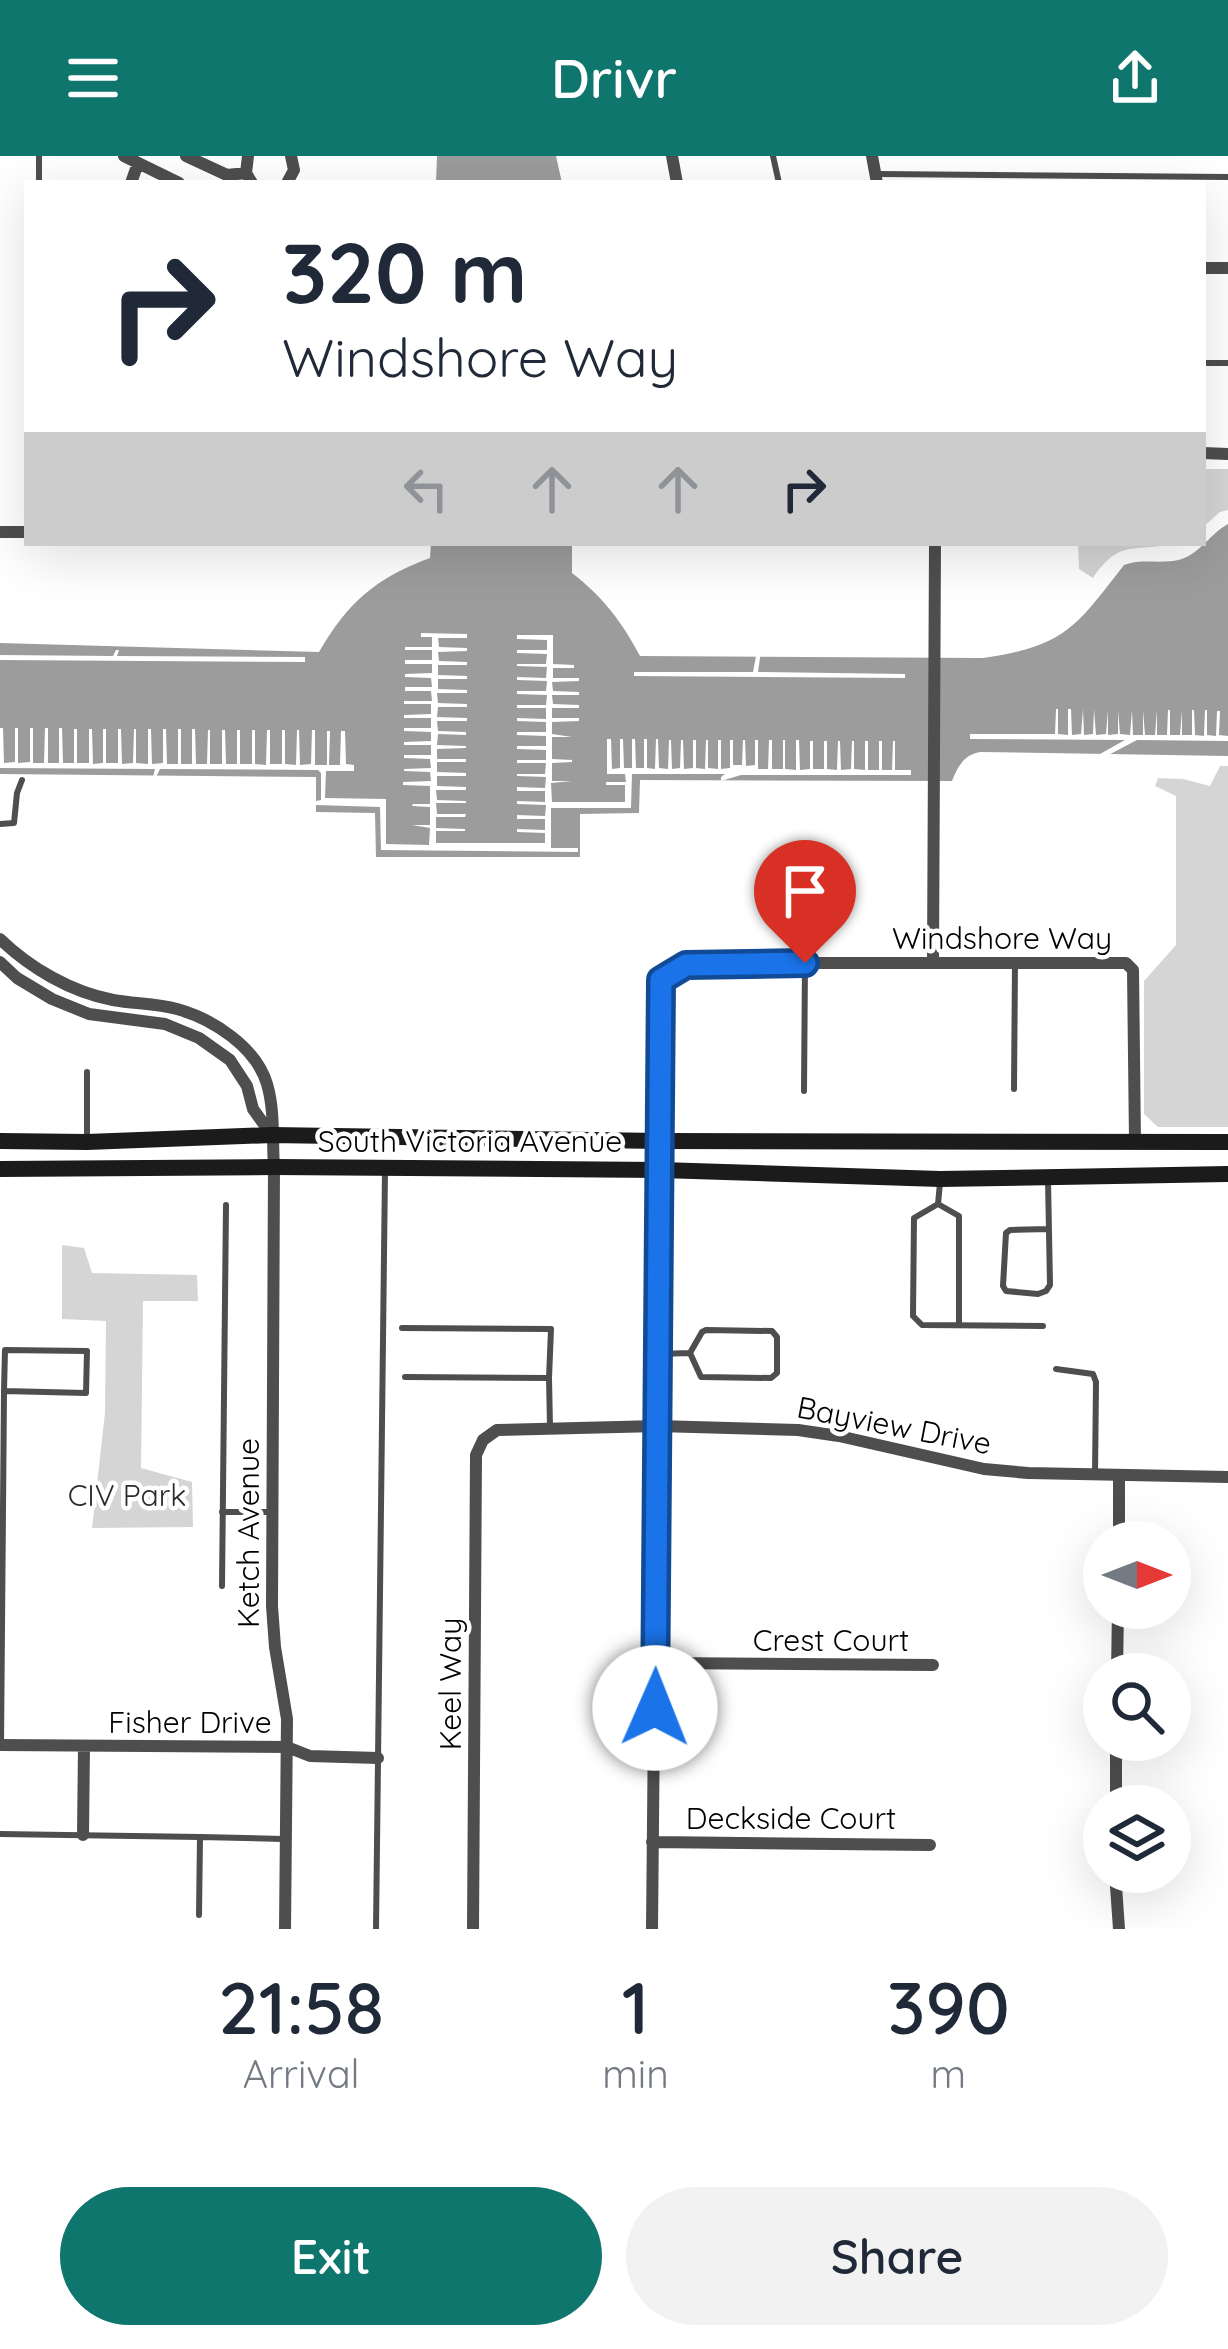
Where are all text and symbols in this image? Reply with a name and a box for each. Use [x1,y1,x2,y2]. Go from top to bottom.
text: Drivr [551,44,677,112]
icon: menu [60,45,126,111]
icon: share [1102,45,1168,111]
text: 320 m [282,219,527,324]
icon: right [84,228,240,384]
text: Windshore Way [282,323,678,391]
icon: left [393,456,459,522]
icon: ahead [519,456,585,522]
icon: ahead [645,456,711,522]
icon: right [771,456,837,522]
pin [754,840,856,963]
icon: arrive [772,858,838,924]
street label: Windshore Way [892,919,1112,957]
street label: South Victoria Avenue [318,1122,622,1160]
street label: Bayview Drive [794,1388,994,1462]
street label: Ketch Avenue [229,1438,267,1628]
park label: CIV Park [68,1476,186,1514]
north arrow [1083,1521,1191,1629]
map controls [1083,1521,1191,1893]
street label: Keel Way [431,1618,469,1750]
street label: Crest Court [753,1621,909,1659]
position arrow [592,1645,718,1771]
button: search [1083,1653,1191,1761]
street label: Fisher Drive [108,1703,272,1741]
button: layers [1083,1785,1191,1893]
street label: Deckside Court [686,1799,896,1837]
text: 21:58 [218,1962,384,2052]
text: 1 [622,1962,649,2052]
text: 390 [887,1962,1010,2052]
text: Arrival [243,2049,360,2098]
text: min [602,2049,669,2098]
text: m [931,2049,966,2098]
button: Exit [60,2187,602,2325]
button: Share [626,2187,1168,2325]

